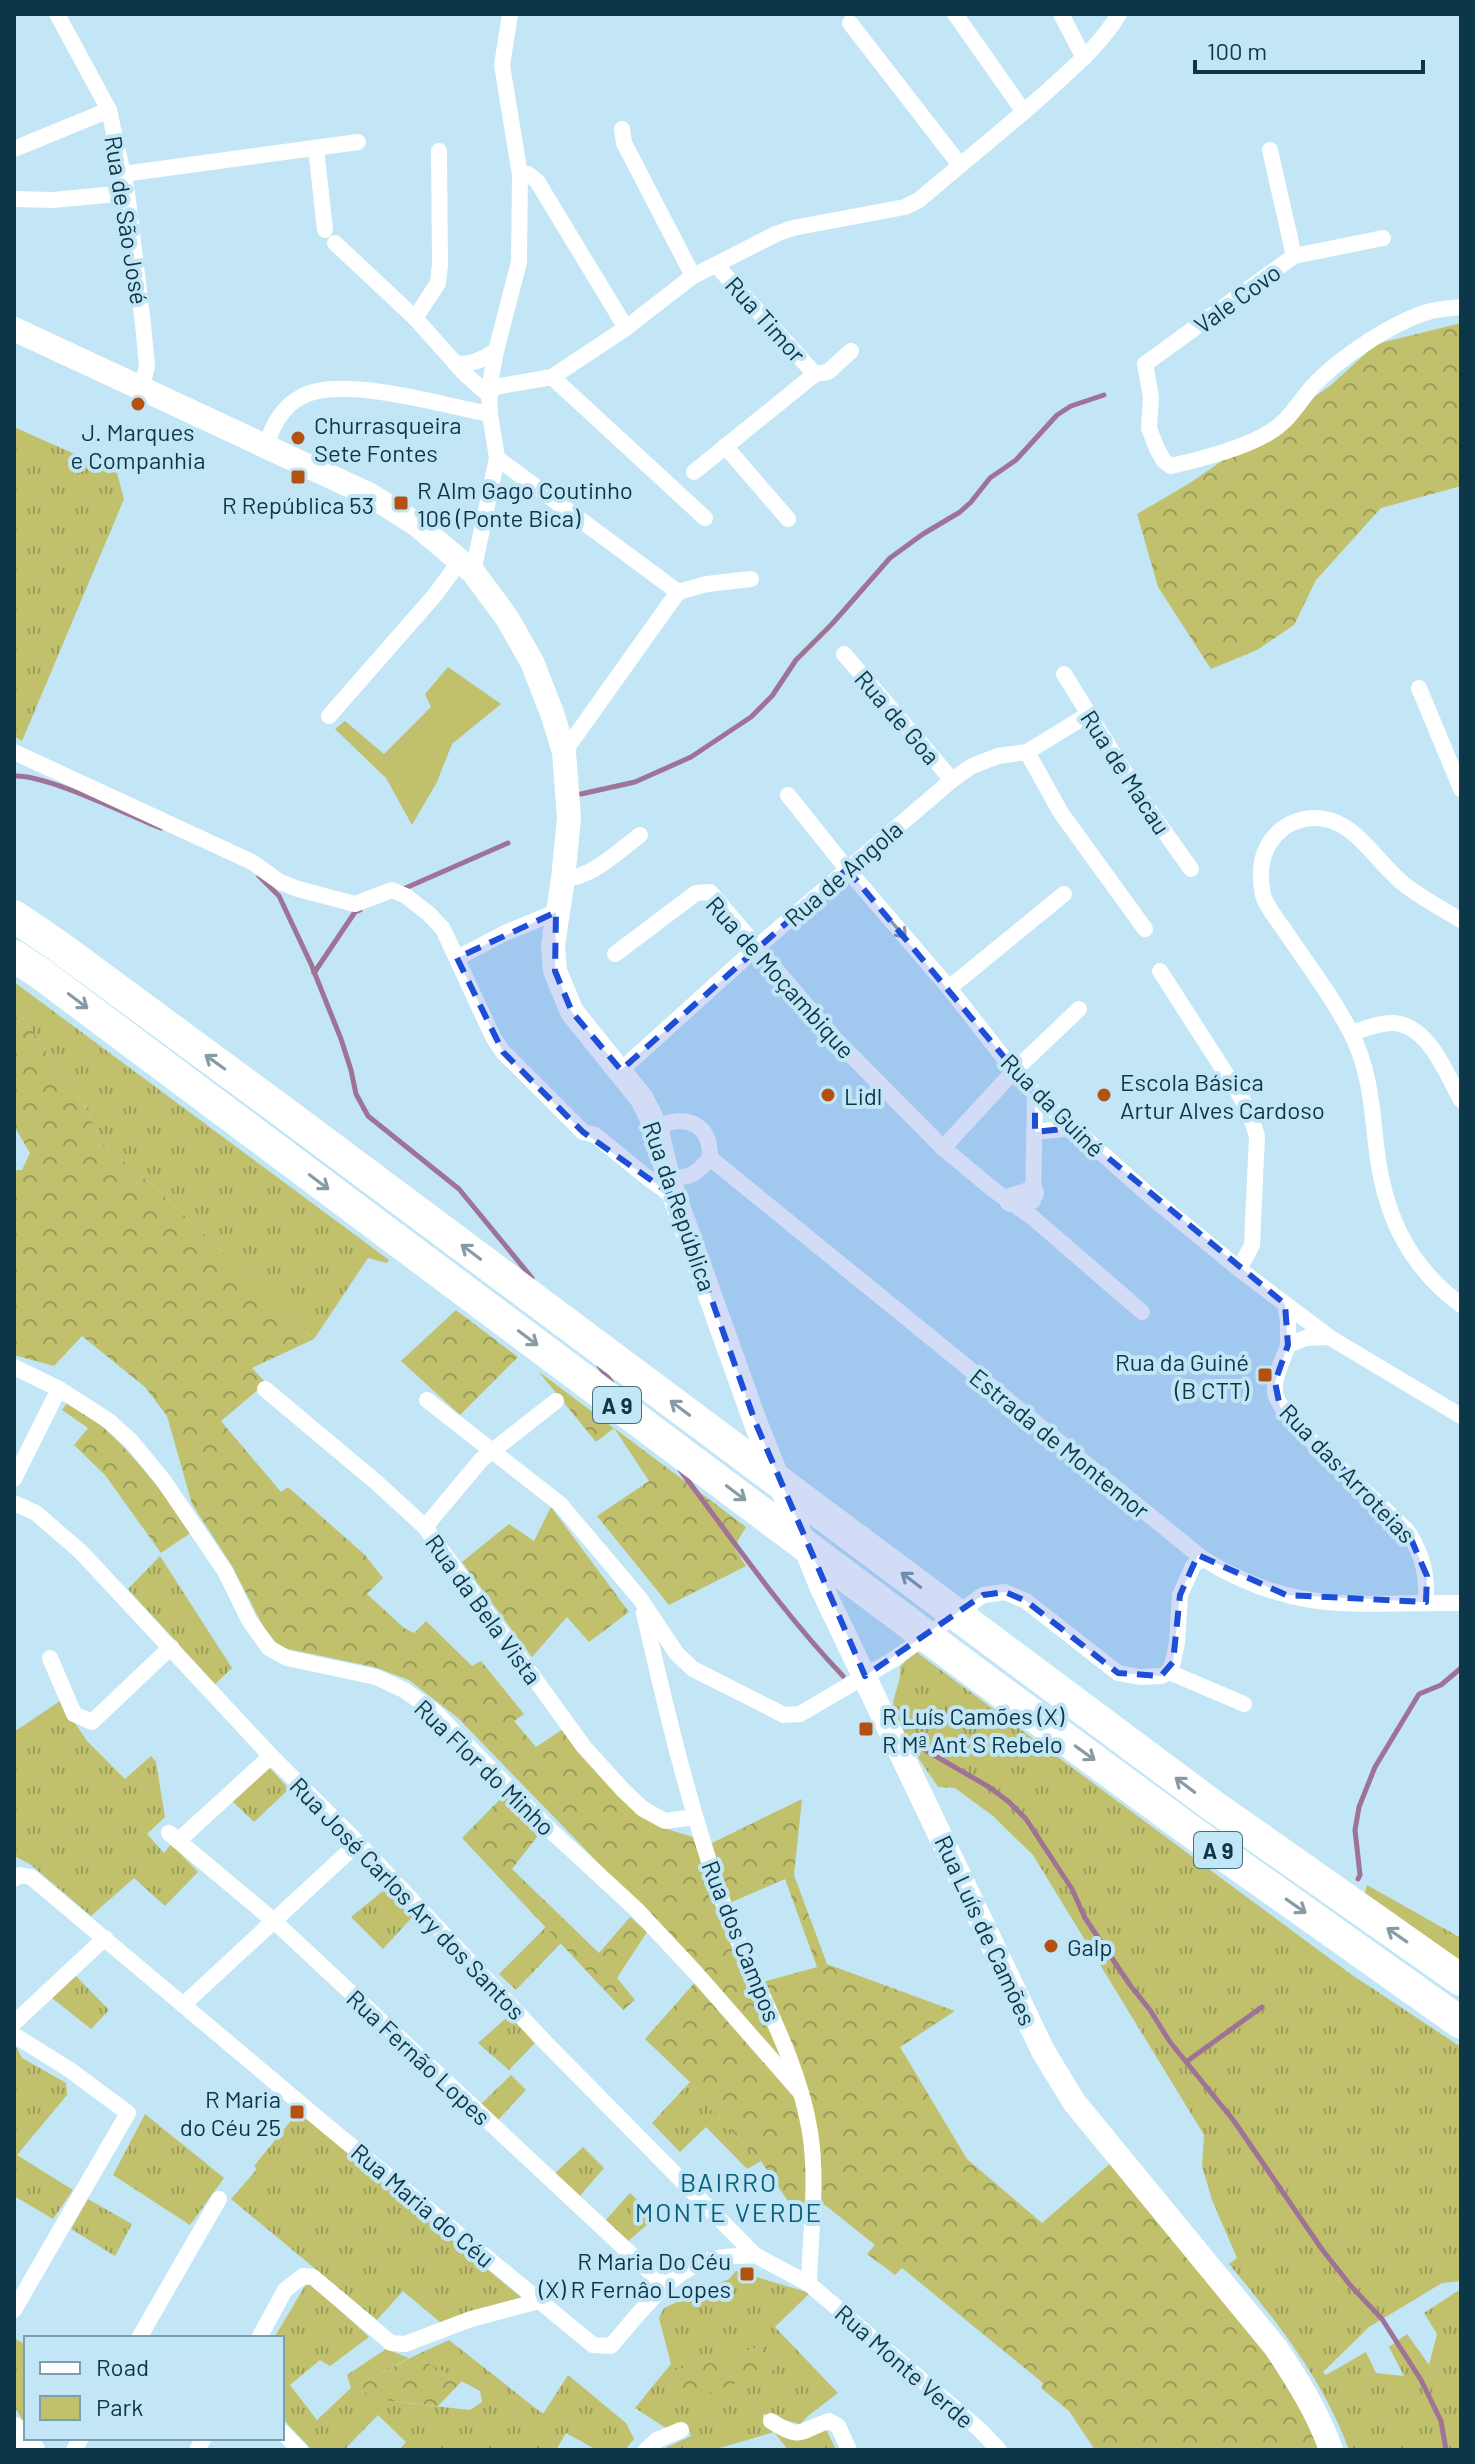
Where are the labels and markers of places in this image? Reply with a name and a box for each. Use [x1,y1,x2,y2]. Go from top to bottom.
marker: J. Marques e Companhia [129,395,147,413]
place label: Churrasqueira Sete Fontes [314,410,462,467]
place label: J. Marques e Companhia [71,417,205,474]
marker: Churrasqueira Sete Fontes [289,429,307,447]
marker: R República 53 [289,468,307,486]
place label: R Alm Gago Coutinho 106 (Ponte Bica) [417,475,633,532]
place label: R República 53 [222,490,374,519]
marker: R Alm Gago Coutinho 106 (Ponte Bica) [392,494,410,512]
place label: Escola Básica Artur Alves Cardoso [1120,1067,1325,1124]
place label: Lidl [844,1081,882,1110]
marker: Lidl [819,1086,837,1104]
marker: Escola Básica Artur Alves Cardoso [1095,1086,1113,1104]
place label: Rua da Guiné (B CTT) [1115,1347,1250,1404]
marker: Rua da Guiné (B CTT) [1256,1366,1274,1384]
place label: R Luís Camões (X) R Mª Ant S Rebelo [882,1701,1065,1758]
marker: R Luís Camões (X) R Mª Ant S Rebelo [857,1720,875,1738]
place label: Galp [1067,1932,1113,1961]
marker: Galp [1042,1937,1060,1955]
place label: R Maria do Céu 25 [180,2084,281,2141]
marker: R Maria do Céu 25 [288,2103,306,2121]
place label: R Maria Do Céu (X) R Fernâo Lopes [538,2246,731,2303]
marker: R Maria Do Céu (X) R Fernâo Lopes [738,2265,756,2283]

